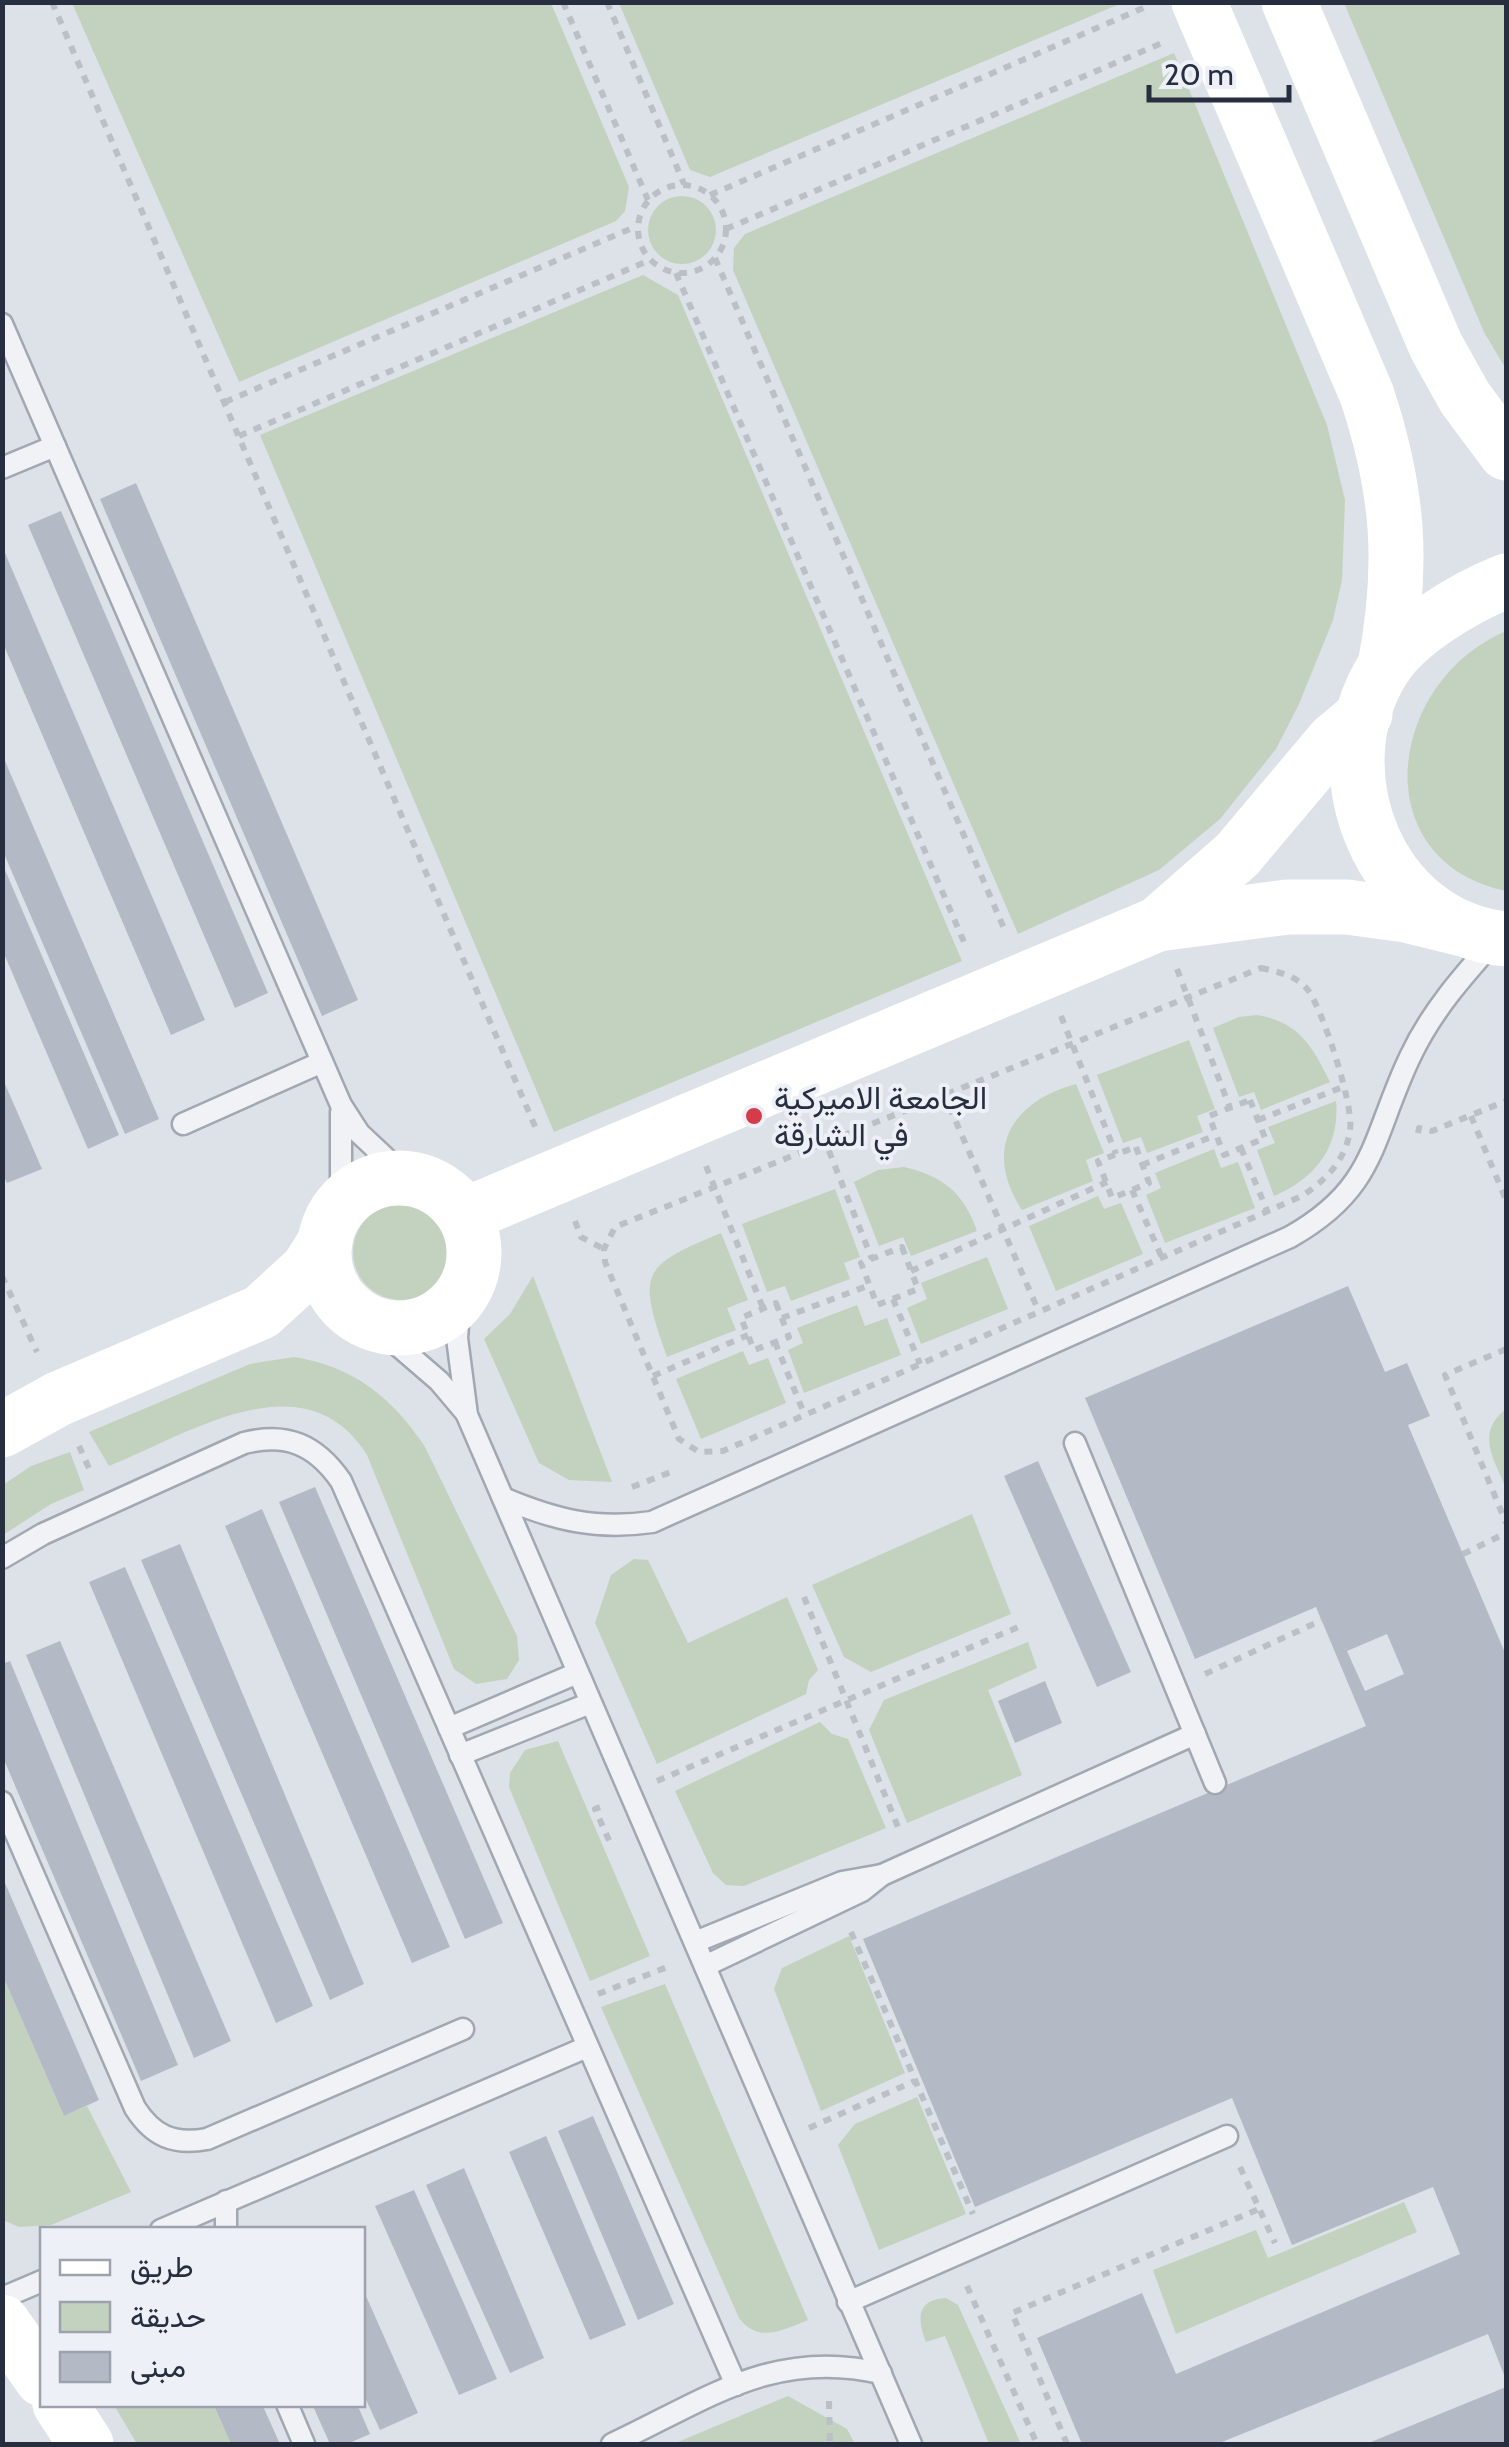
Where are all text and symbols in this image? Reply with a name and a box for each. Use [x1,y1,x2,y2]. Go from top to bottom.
scale bar [1149,40,1289,102]
text: 20 m [1164,56,1234,93]
place label: الجامعة الاميركية في الشارقة [774,1078,987,1161]
marker: الجامعة الاميركية في الشارقة [743,1105,765,1127]
legend [40,2227,365,2407]
text: طريق [130,2248,194,2285]
text: حديقة [130,2298,206,2335]
text: مبنى [130,2348,186,2385]

